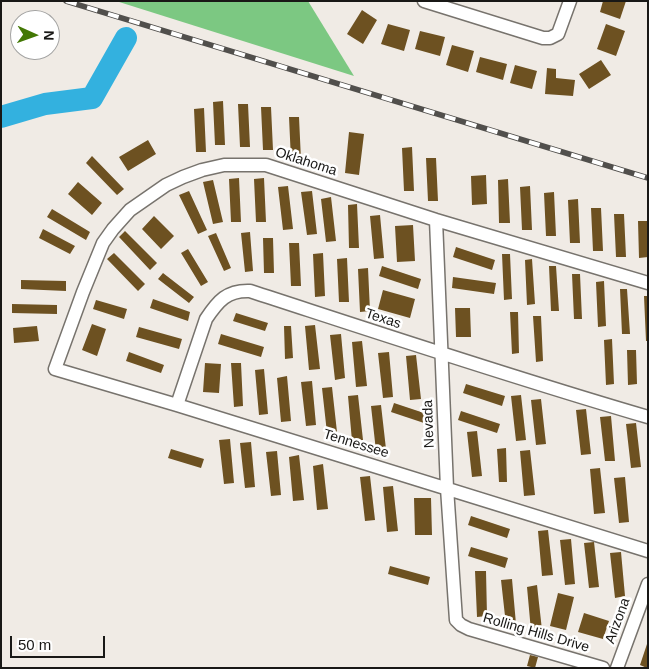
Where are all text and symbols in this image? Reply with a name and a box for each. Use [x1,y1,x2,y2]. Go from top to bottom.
north arrow [10,10,60,60]
text: N [41,30,57,41]
street label: Oklahoma [273,144,339,180]
street label: Texas [363,305,403,333]
street label: Nevada [420,400,438,448]
street label: Tennessee [321,426,391,462]
street label: Arizona [602,596,634,646]
street label: Rolling Hills Drive [481,610,591,656]
scale bar [12,626,108,658]
text: 50 m [18,636,51,653]

